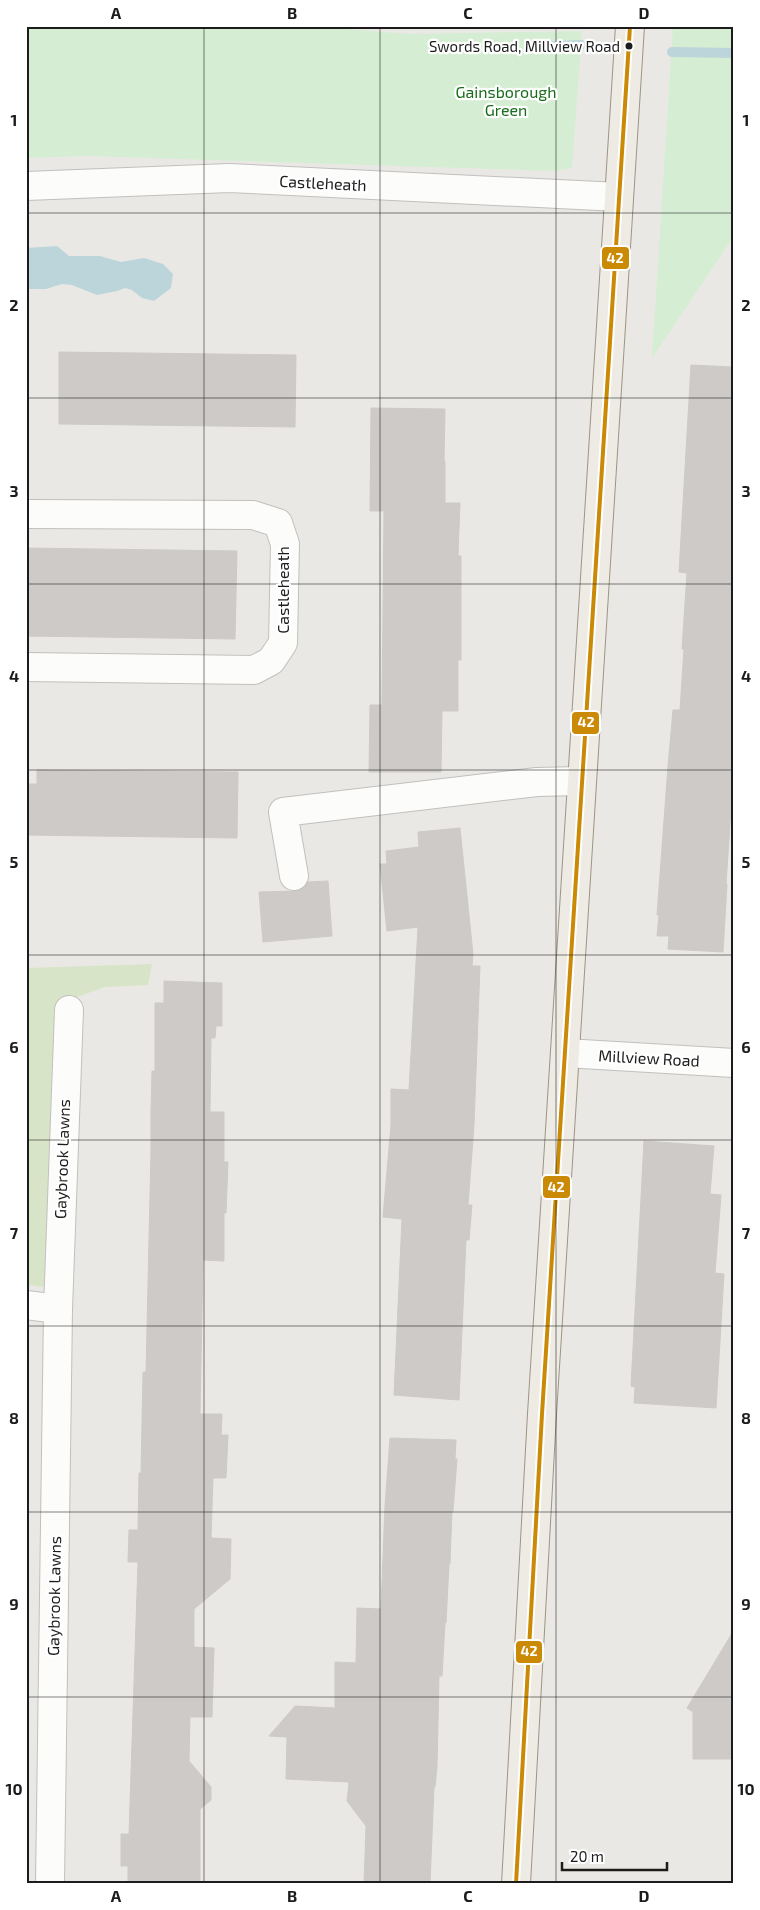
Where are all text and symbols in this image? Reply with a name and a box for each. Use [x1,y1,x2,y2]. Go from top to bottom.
text: A [111,3,122,22]
text: B [287,3,297,22]
text: C [463,3,473,22]
text: D [639,3,650,22]
place label: Swords Road, Millview Road [429,37,620,55]
marker: Swords Road, Millview Road [624,41,634,51]
park label: Gainsborough Green [455,82,557,119]
text: 1 [11,110,17,129]
text: 1 [743,110,749,129]
street label: Castleheath [279,171,367,194]
line badge: 42 [601,246,630,270]
text: 42 [606,249,624,266]
text: 2 [9,295,19,314]
text: 2 [741,295,751,314]
text: 3 [9,481,19,500]
text: 3 [741,481,751,500]
street label: Castleheath [273,546,292,634]
text: 4 [9,666,19,685]
text: 4 [741,666,751,685]
line badge: 42 [571,711,600,735]
text: 42 [577,713,595,730]
text: 5 [10,852,19,871]
text: 5 [742,852,751,871]
text: 6 [9,1037,19,1056]
text: 6 [741,1037,751,1056]
street label: Millview Road [598,1045,700,1070]
street label: Gaybrook Lawns [50,1099,73,1219]
line badge: 42 [542,1175,571,1199]
text: 42 [547,1178,565,1195]
text: 7 [10,1223,19,1242]
text: 7 [742,1223,751,1242]
text: 8 [9,1408,19,1427]
text: 8 [741,1408,751,1427]
street label: Gaybrook Lawns [43,1536,64,1656]
text: 9 [9,1594,19,1613]
text: 9 [741,1594,751,1613]
line badge: 42 [515,1640,543,1664]
text: 42 [520,1642,538,1659]
text: 10 [5,1779,23,1798]
text: 10 [737,1779,755,1798]
scale bar [562,1840,668,1872]
text: 20 m [570,1847,604,1865]
text: A [111,1886,122,1905]
text: B [287,1886,297,1905]
text: C [463,1886,473,1905]
text: D [639,1886,650,1905]

